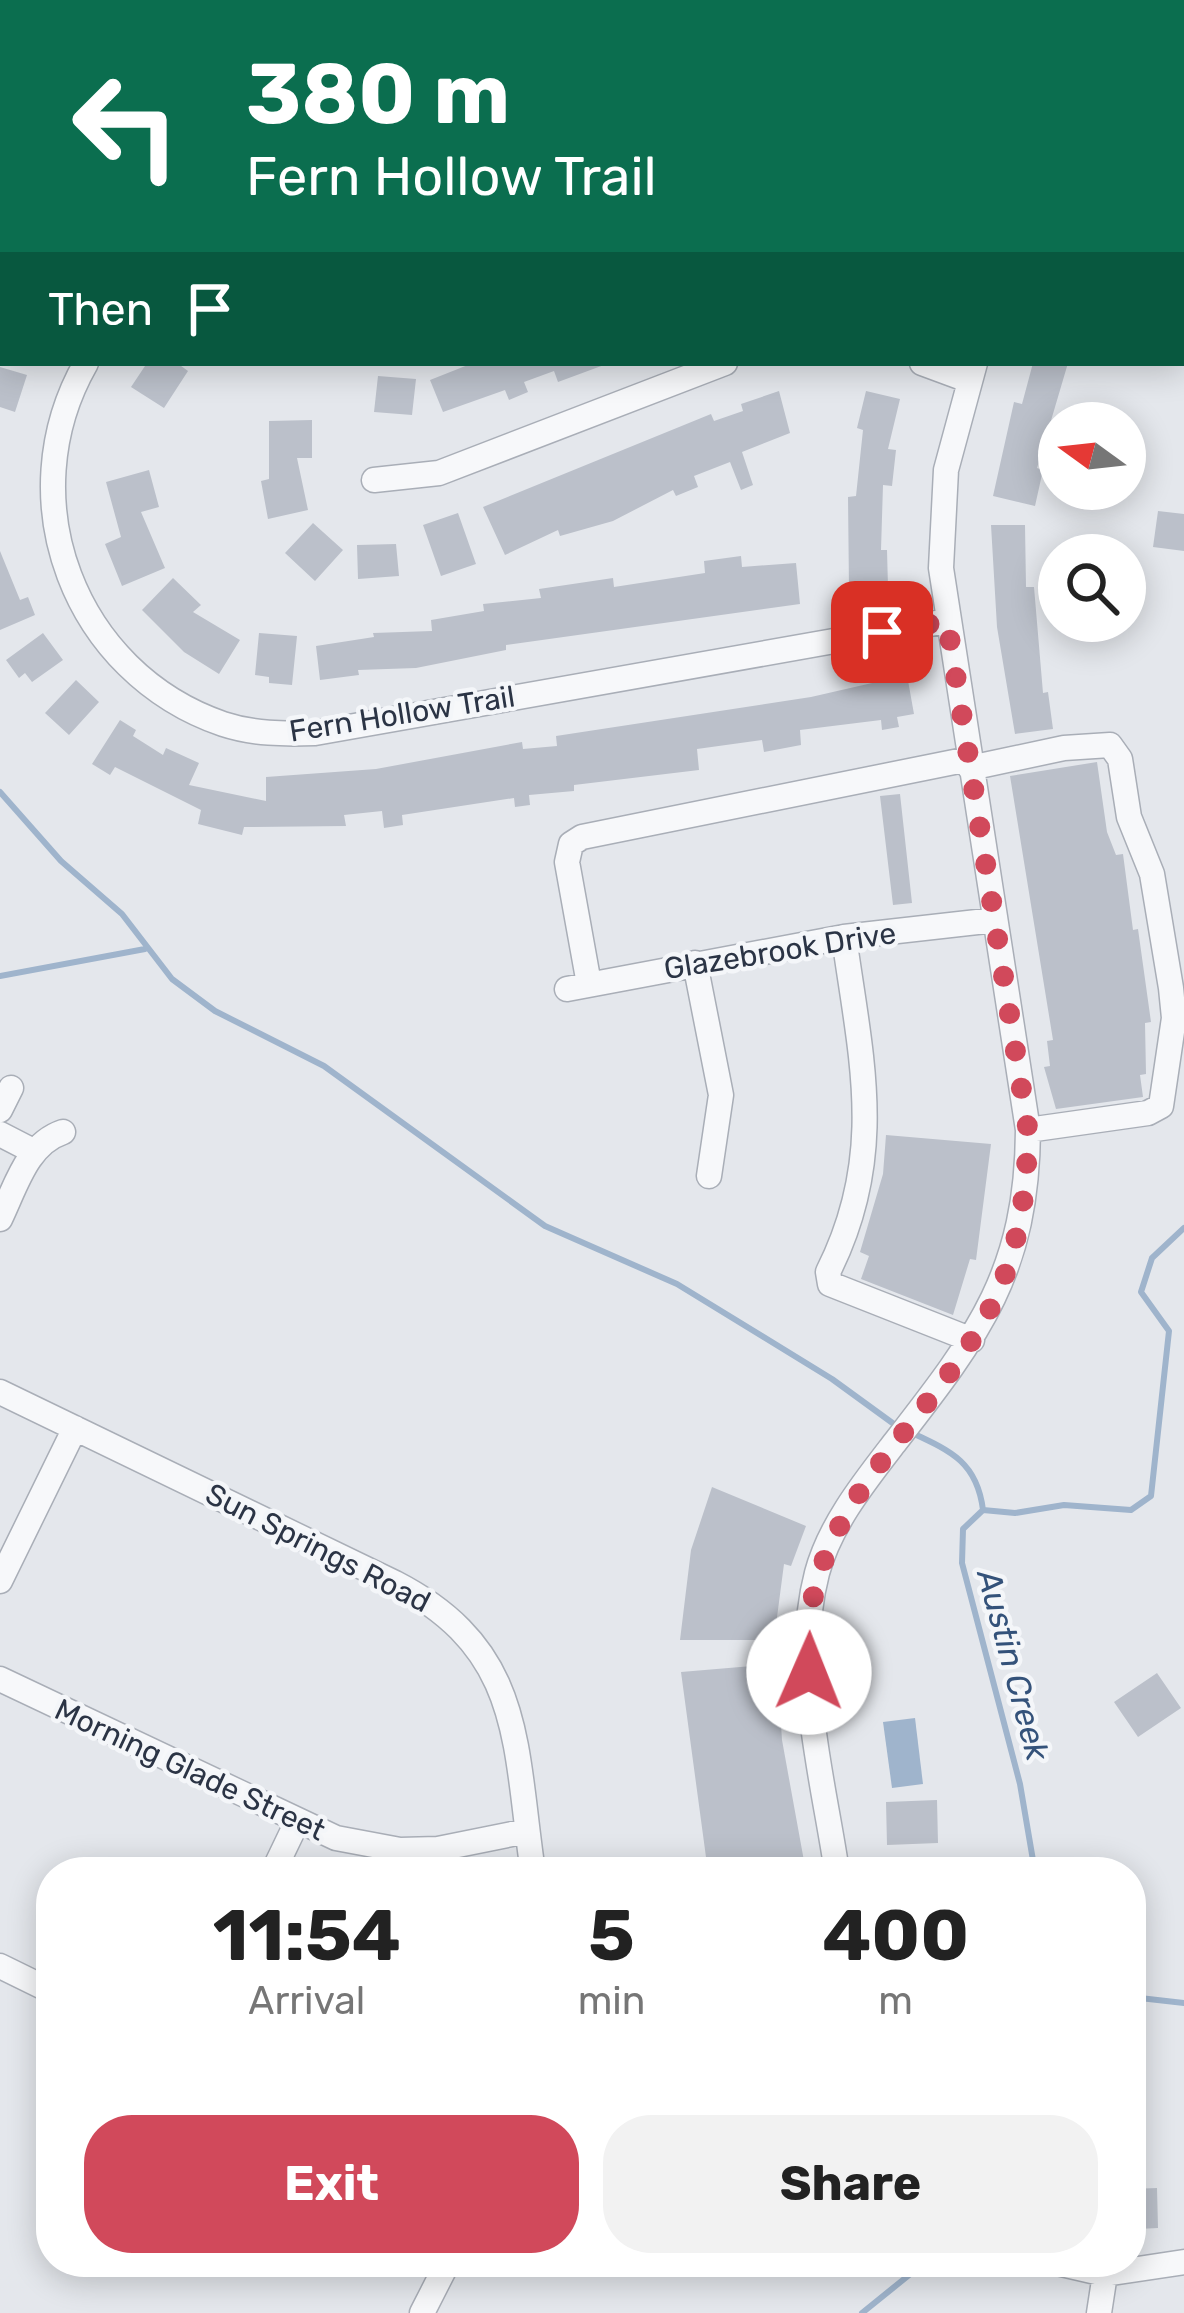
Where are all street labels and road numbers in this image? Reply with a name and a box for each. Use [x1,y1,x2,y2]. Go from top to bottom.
street label: Fern Hollow Trail [287,678,517,750]
street label: Glazebrook Drive [661,915,899,987]
street label: Sun Springs Road [200,1476,436,1620]
street label: Morning Glade Street [49,1691,331,1849]

